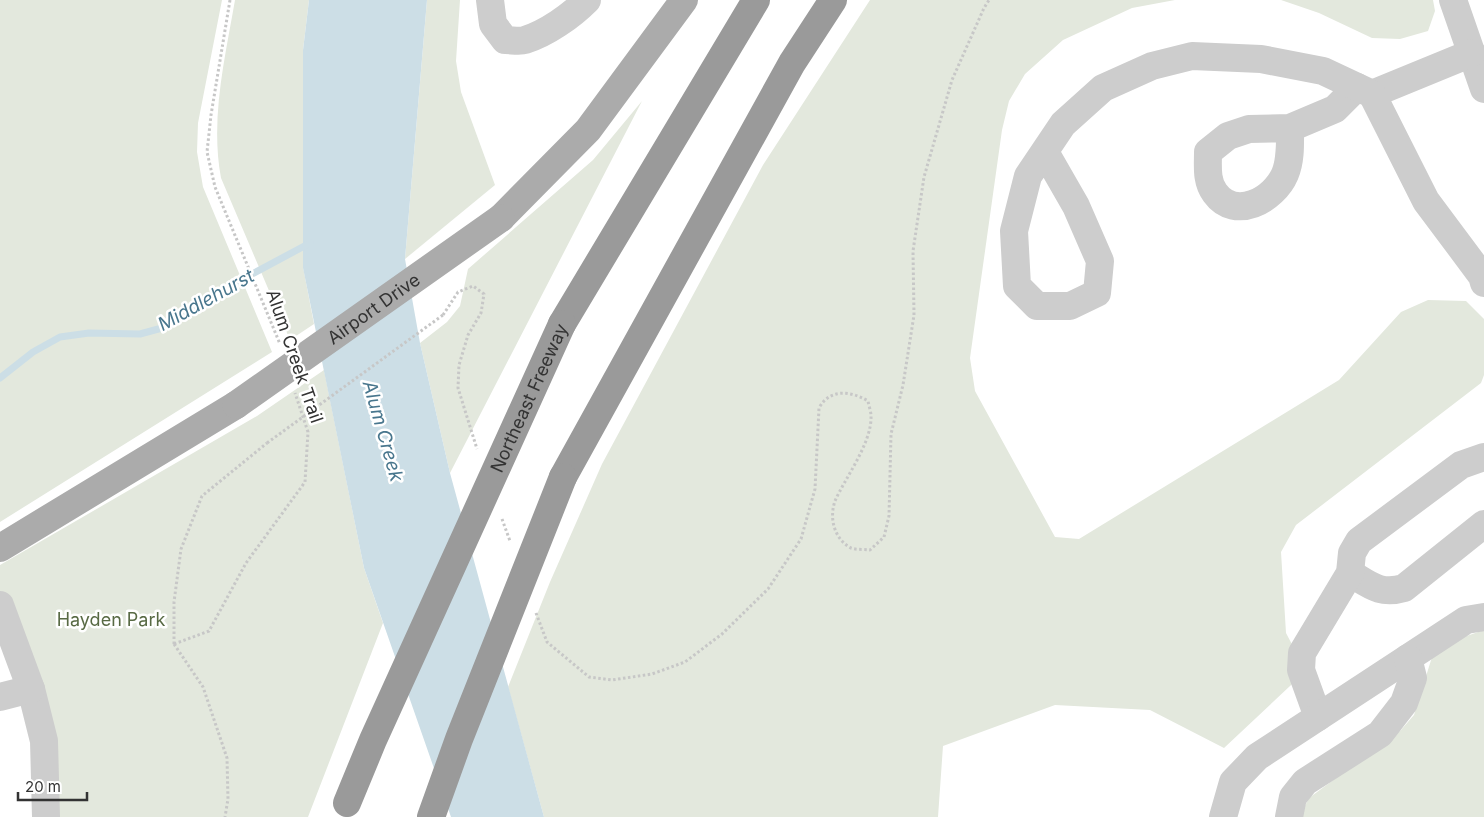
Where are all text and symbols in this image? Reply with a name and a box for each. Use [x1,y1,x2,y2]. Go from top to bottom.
water label: Middlehurst [154,264,259,336]
street label: Airport Drive [323,268,424,348]
street label: Alum Creek Trail [262,286,328,426]
street label: Northeast Freeway [486,320,571,476]
water label: Alum Creek [357,377,409,485]
park label: Hayden Park [57,609,165,630]
scale bar [18,770,86,802]
text: 20 m [25,777,61,796]

